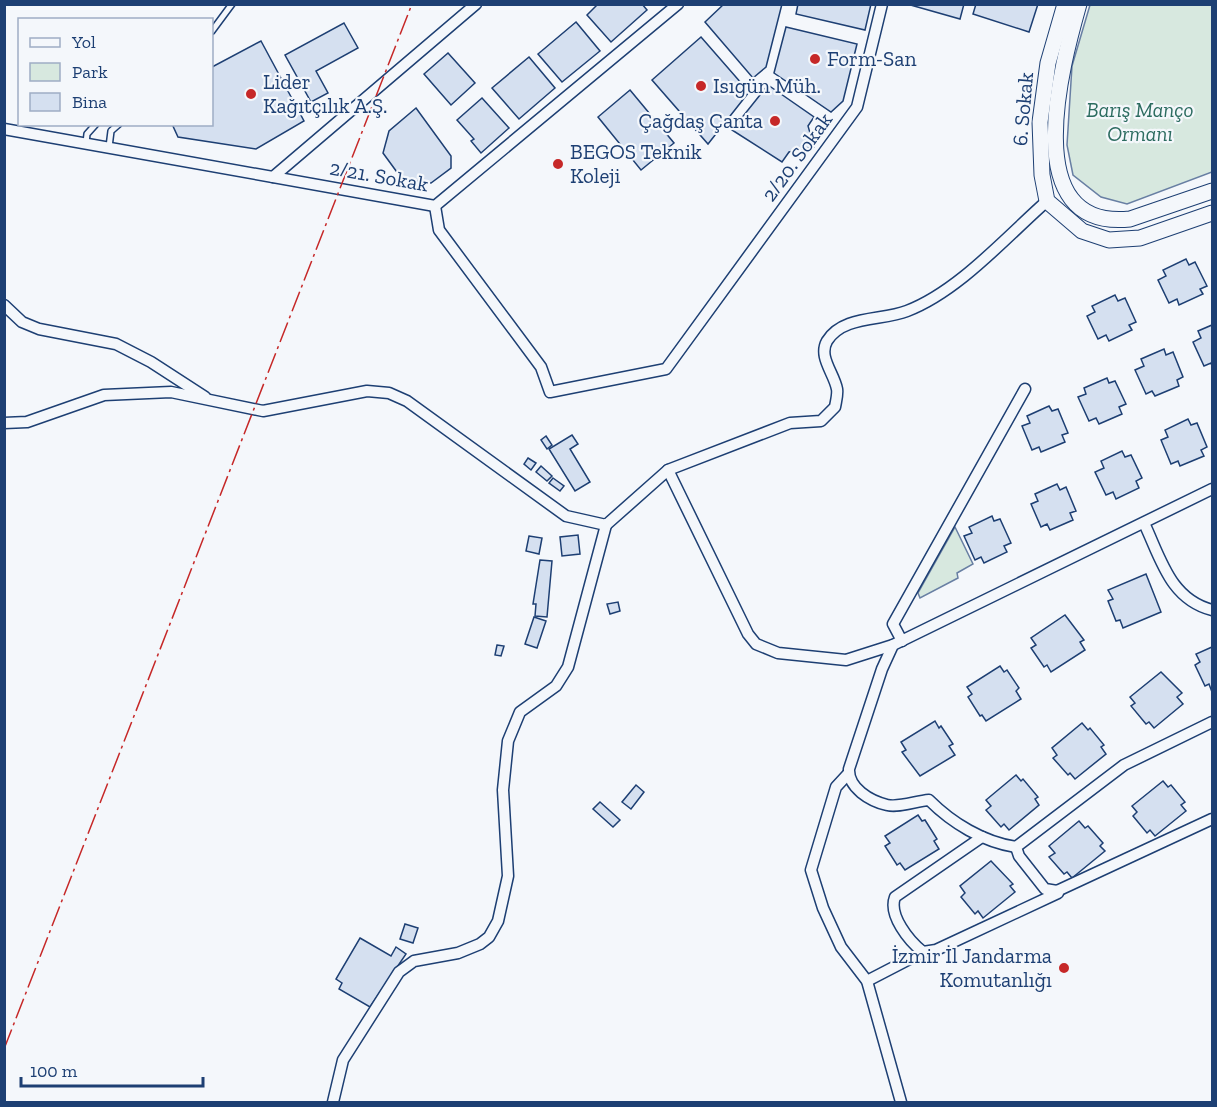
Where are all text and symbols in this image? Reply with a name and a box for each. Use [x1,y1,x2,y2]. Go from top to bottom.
legend [18,18,213,126]
text: Yol [71,31,96,53]
place label: Form-San [827,46,916,71]
marker: Form-San [808,52,822,66]
text: Park [72,61,108,83]
place label: Lider Kağıtçılık A.Ş. [263,69,387,118]
street label: 6. Sokak [1007,71,1038,147]
place label: Isıgün Müh. [713,73,821,98]
marker: Isıgün Müh. [694,79,708,93]
marker: Lider Kağıtçılık A.Ş. [244,87,258,101]
text: Bina [72,91,107,113]
park label: Barış Manço Ormanı [1086,97,1194,146]
street label: 2/20. Sokak [756,107,837,206]
place label: Çağdaş Çanta [638,108,763,133]
marker: Çağdaş Çanta [768,114,782,128]
place label: BEGOS Teknik Koleji [570,139,702,189]
street label: 2/21. Sokak [328,155,430,196]
marker: BEGOS Teknik Koleji [551,157,565,171]
place label: İzmir İl Jandarma Komutanlığı [892,943,1052,992]
marker: İzmir İl Jandarma Komutanlığı [1057,961,1071,975]
scale bar [21,1050,202,1088]
text: 100 m [30,1060,78,1082]

